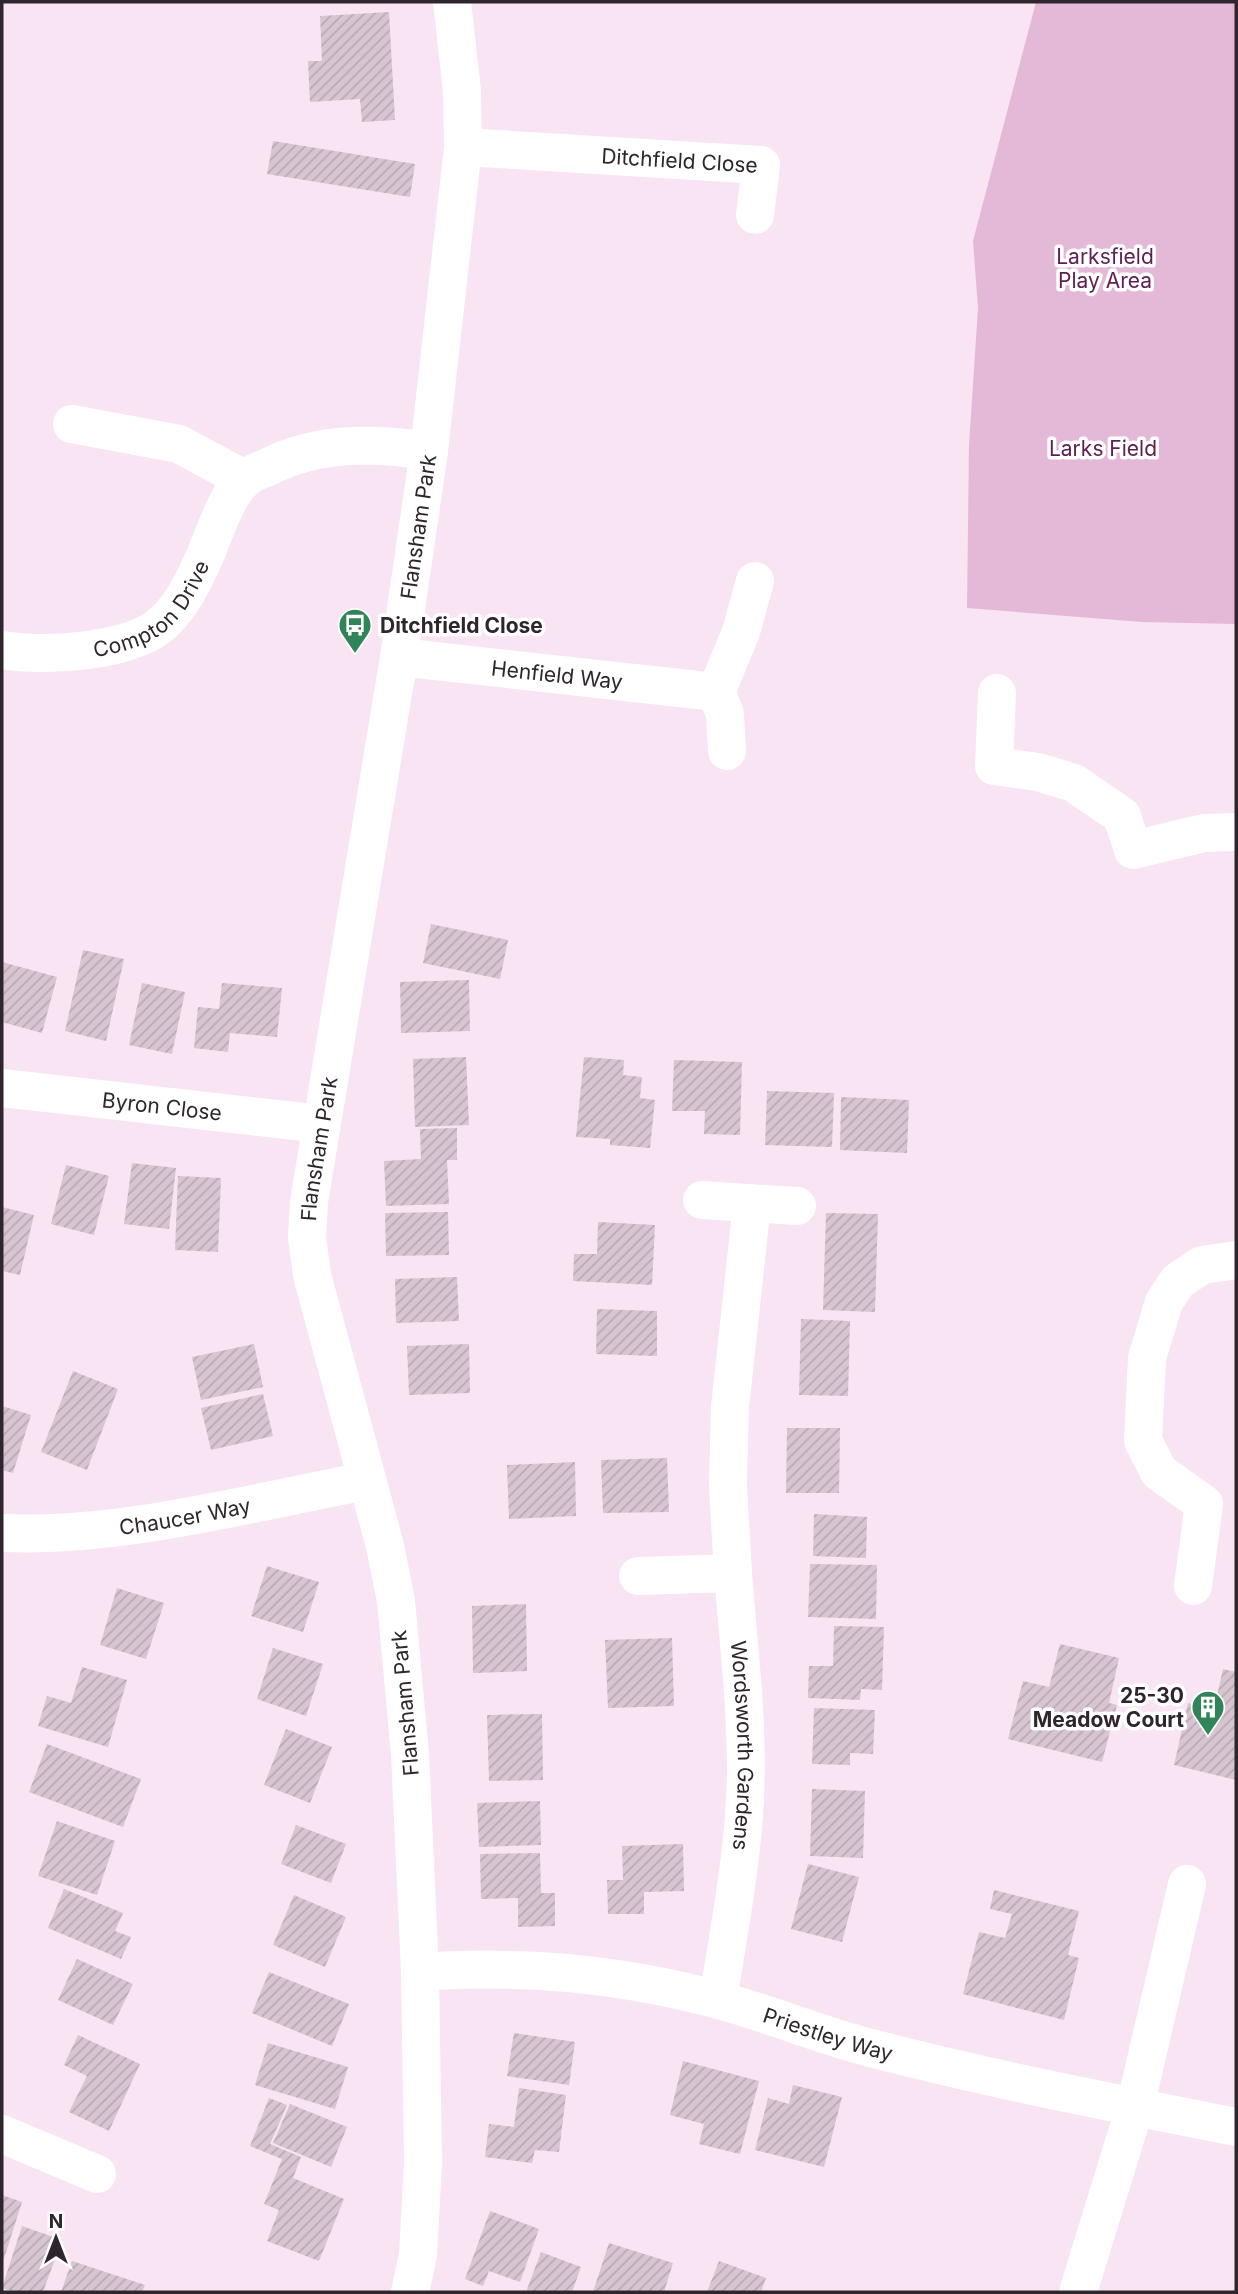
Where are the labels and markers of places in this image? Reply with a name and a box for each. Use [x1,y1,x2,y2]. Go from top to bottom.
bus stop icon: Ditchfield Close [336,606,374,655]
place label: Ditchfield Close [380,613,543,638]
place label: 25-30 Meadow Court [1033,1683,1184,1732]
building icon: 25-30 Meadow Court [1189,1688,1227,1737]

